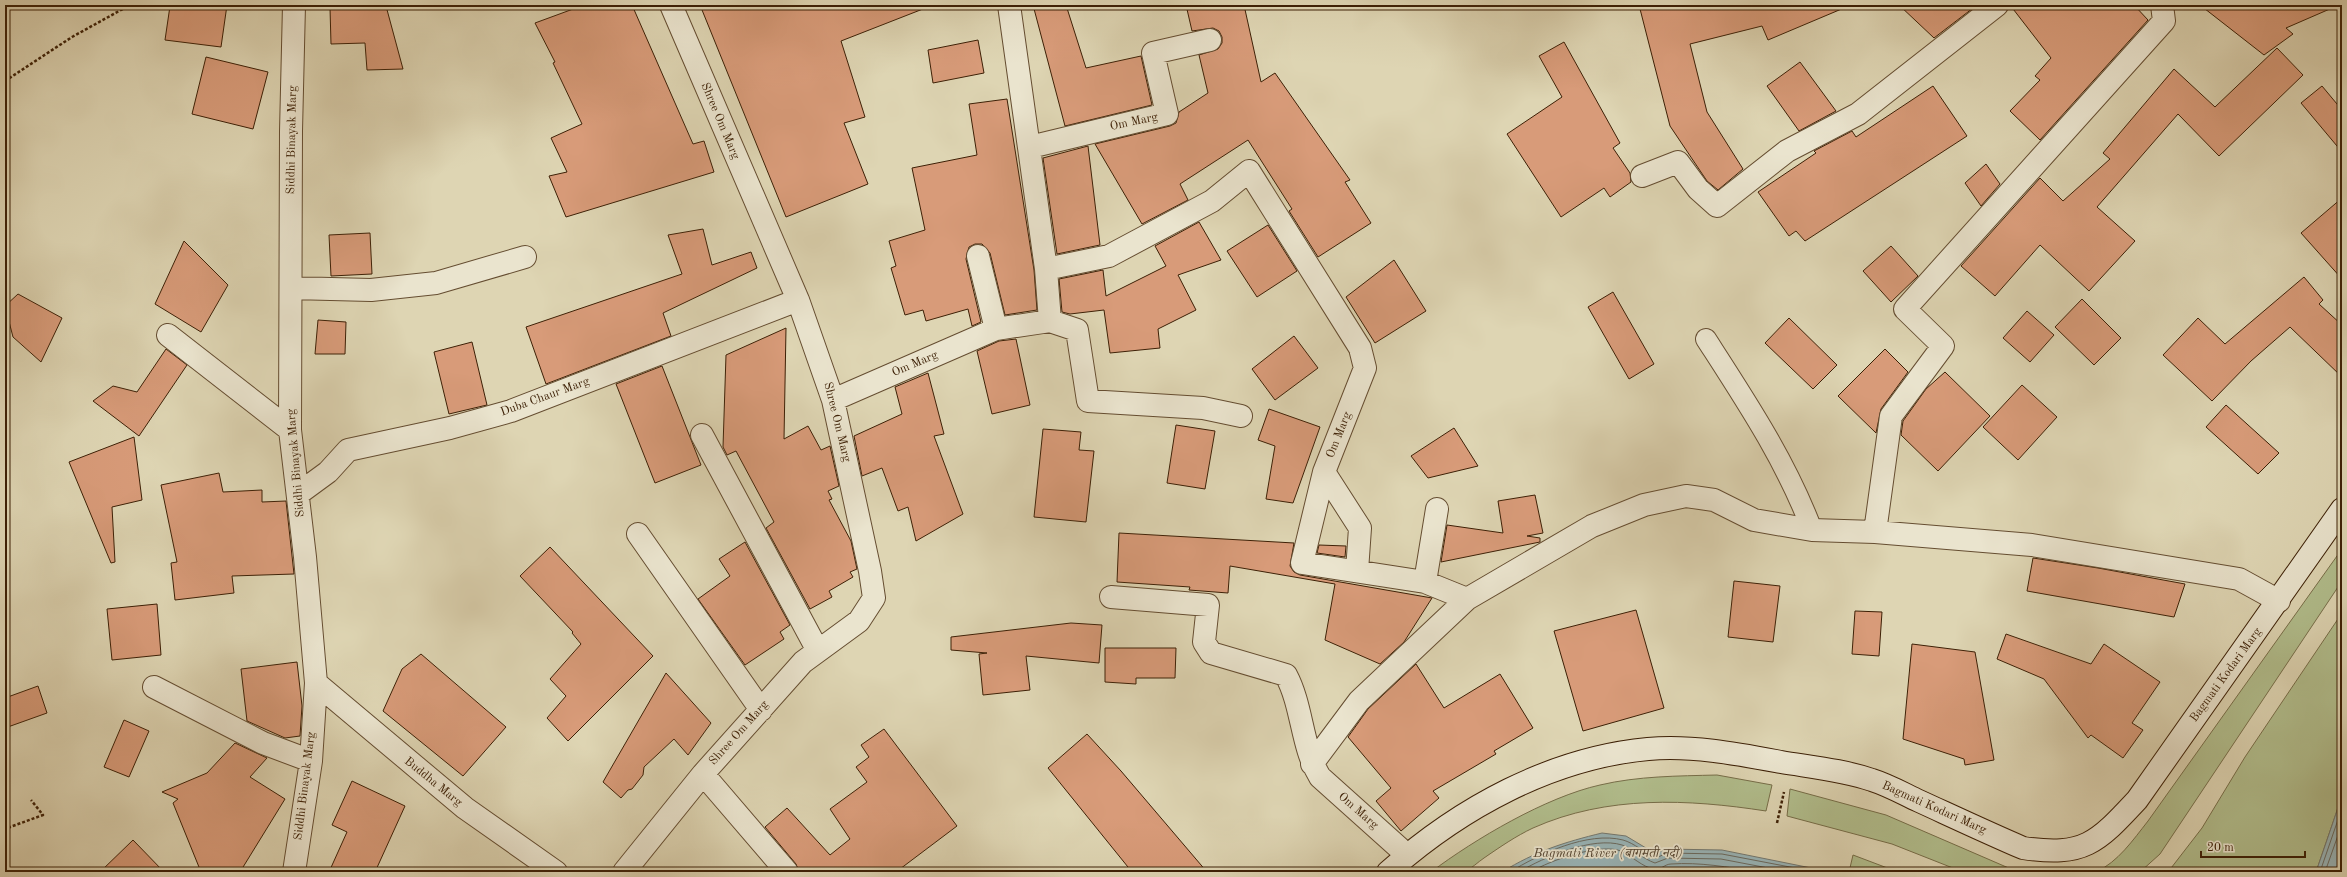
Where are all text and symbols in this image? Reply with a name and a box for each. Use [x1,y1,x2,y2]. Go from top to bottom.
street label: Shree Om Marg [698,81,742,162]
street label: Siddhi Binayak Marg [285,85,299,195]
street label: Om Marg [1109,111,1160,133]
street label: Om Marg [890,349,940,379]
street label: Duba Chaur Marg [499,375,592,419]
street label: Shree Om Marg [821,381,853,464]
street label: Siddhi Binayak Marg [285,408,307,518]
street label: Om Marg [1324,410,1354,460]
street label: Bagmati Kodari Marg [2188,625,2264,724]
street label: Shree Om Marg [707,698,771,767]
street label: Siddhi Binayak Marg [292,731,318,841]
street label: Buddha Marg [402,755,465,809]
street label: Bagmati Kodari Marg [1880,780,1989,837]
street label: Om Marg [1336,791,1381,832]
scale bar [2201,833,2305,859]
text: 20 m [2207,842,2234,854]
water label: Bagmati River (बागमती नदी) [1532,845,1683,860]

